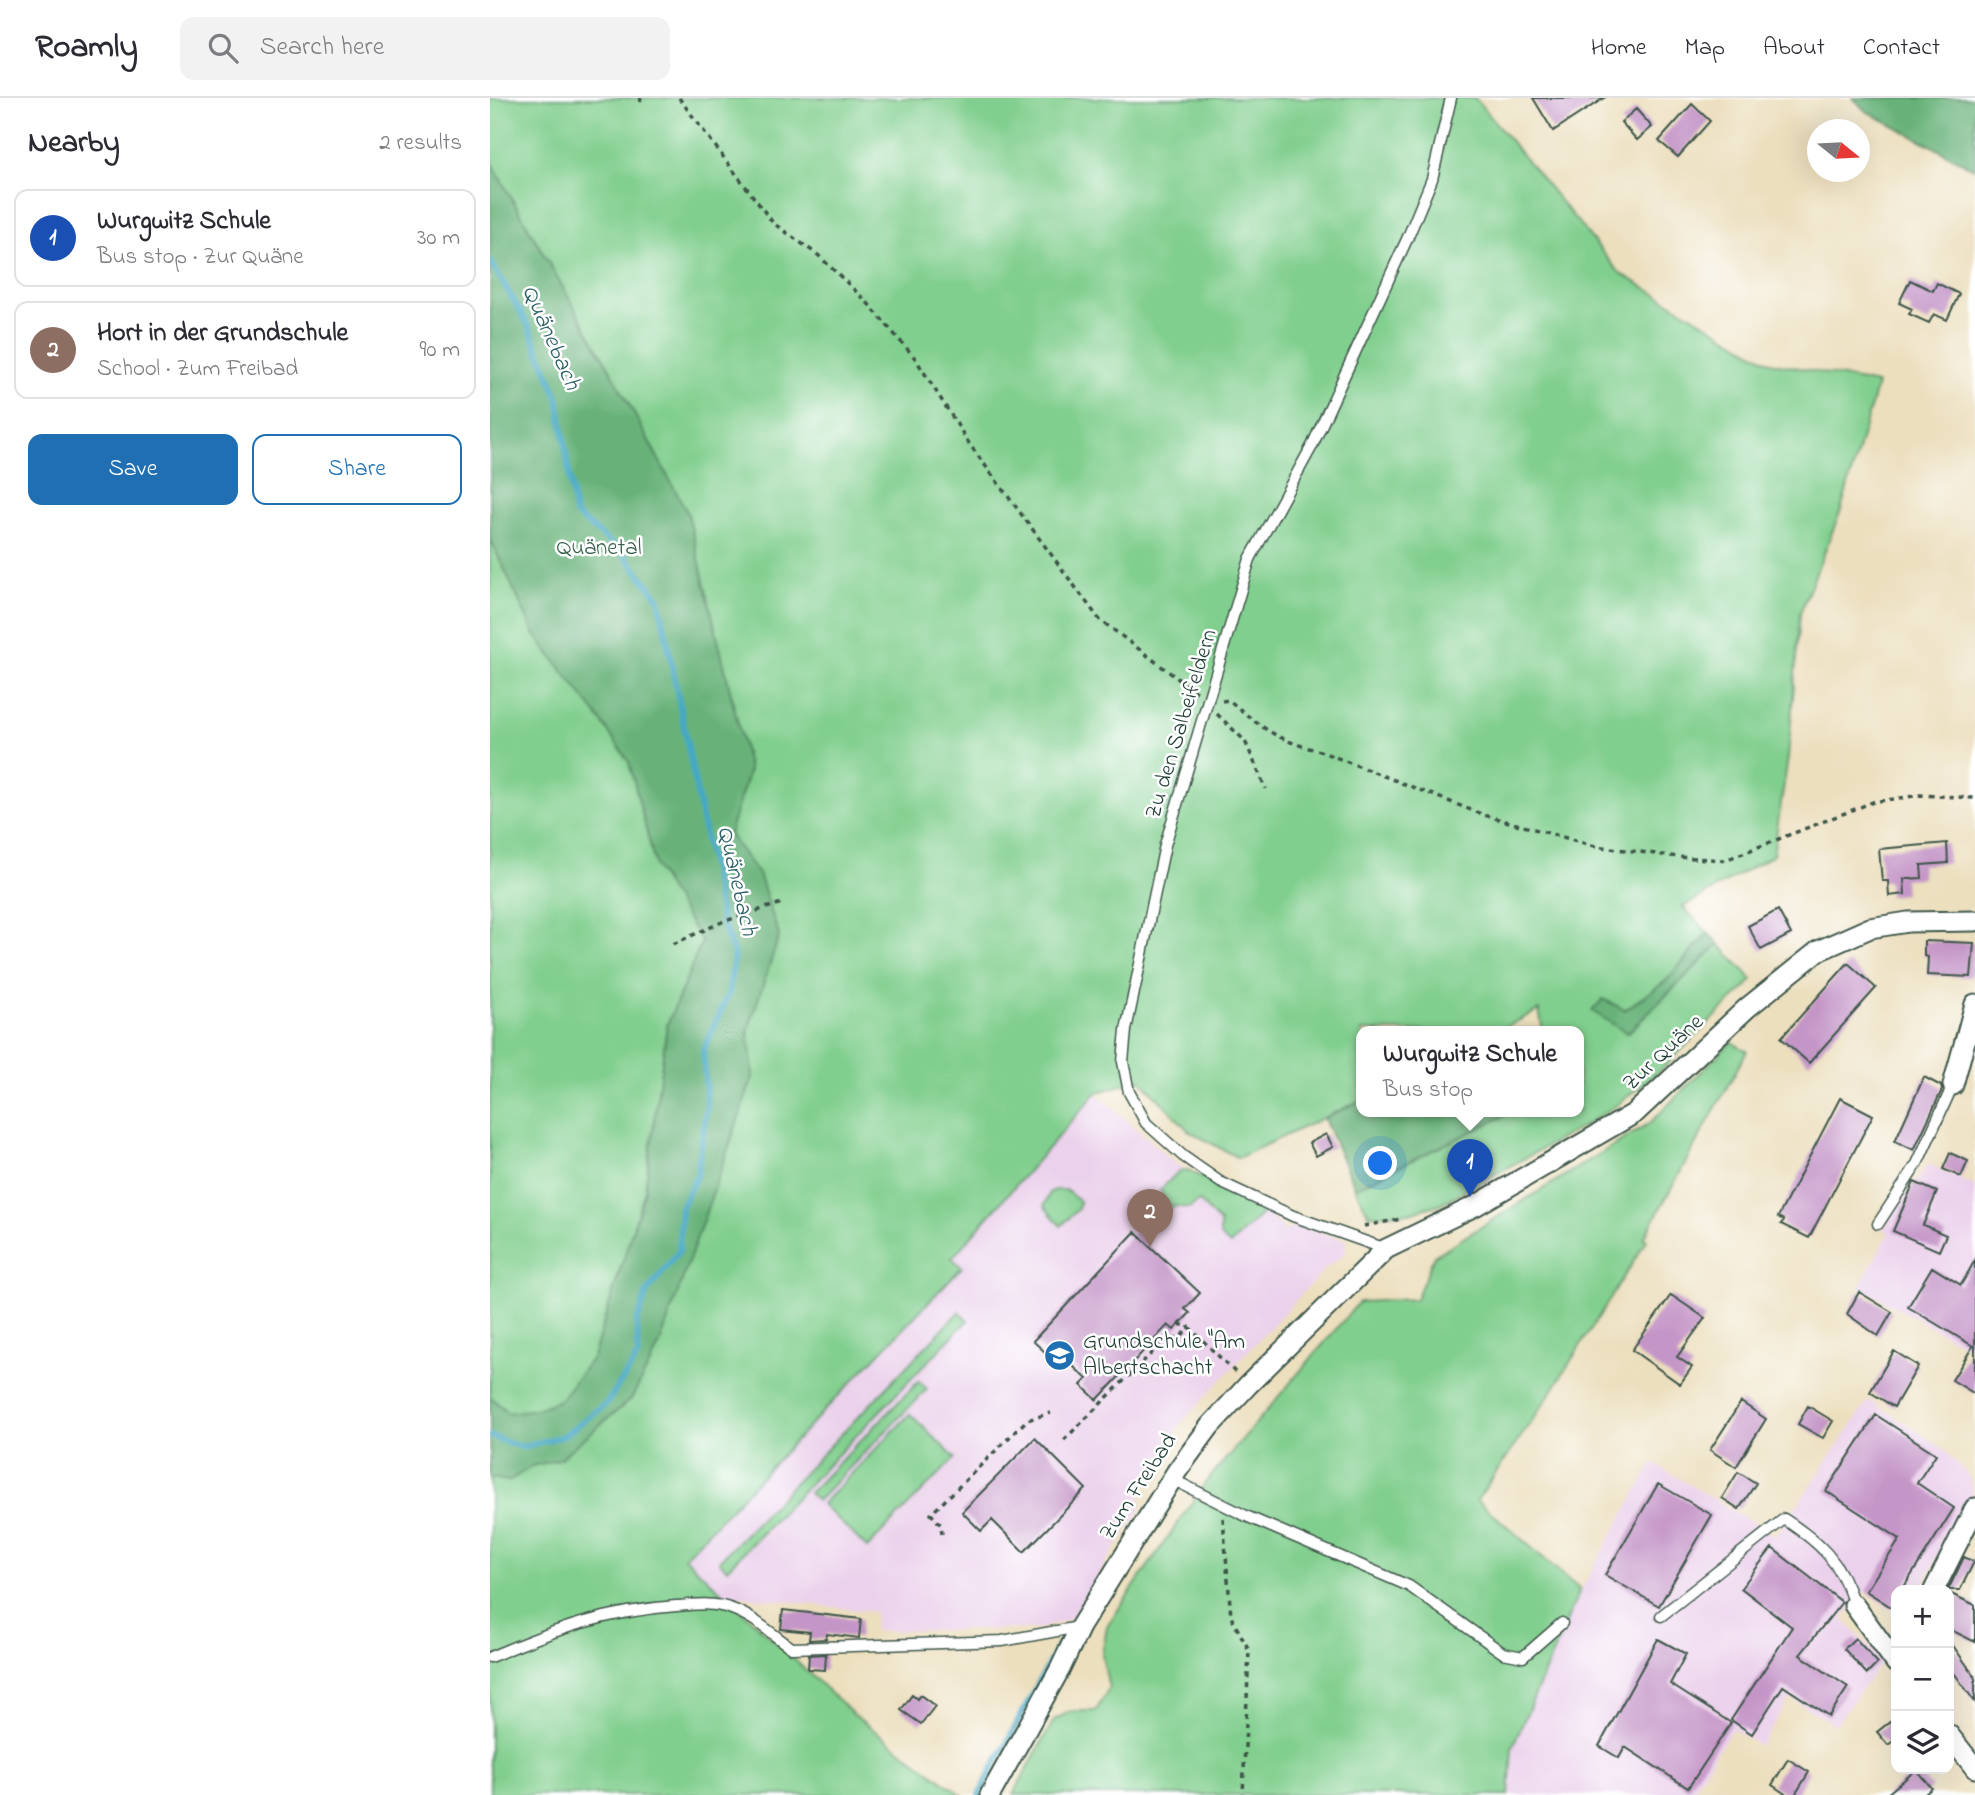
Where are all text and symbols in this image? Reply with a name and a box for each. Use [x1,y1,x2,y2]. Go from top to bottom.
search box [180,17,670,80]
text: Roamly [35,24,138,72]
icon: search [204,29,242,67]
text: Search here [260,29,384,67]
text: Home [1591,31,1647,66]
text: Map [1685,31,1725,66]
text: About [1763,31,1825,66]
text: Contact [1863,31,1940,66]
north arrow [1807,119,1870,182]
text: Nearby [28,122,120,166]
text: 2 results [379,127,462,160]
text: Wurgwitz Schule [97,203,271,241]
text: 1 [49,222,57,255]
text: 30 m [417,222,460,255]
text: Bus stop · Zur Quäne [97,241,304,274]
water label: Quänebach [511,280,589,397]
text: Hort in der Grundschule [97,315,348,353]
text: 2 [47,334,59,367]
text: 90 m [420,334,460,367]
text: School · Zum Freibad [97,353,298,386]
button: Save [28,434,238,505]
button: Share [252,434,462,505]
park label: Quänetal [556,532,642,565]
street label: Zu den Salbeifeldern [1138,625,1226,823]
water label: Quänebach [706,823,766,940]
street label: Zur Quäne [1616,1006,1712,1099]
popup [1356,1026,1584,1117]
text: Wurgwitz Schule [1383,1036,1557,1074]
text: Bus stop [1383,1074,1473,1107]
pin: 1 [1447,1139,1493,1197]
your location [1363,1146,1397,1180]
pin: 2 [1127,1189,1173,1247]
place label: Grundschule "Am Albertschacht [1083,1326,1245,1385]
school or university icon: Grundschule "Am Albertschacht [1043,1338,1077,1372]
street label: Zum Freibad [1092,1427,1186,1547]
map controls [1891,1585,1954,1774]
button: + [1891,1585,1954,1648]
button: − [1891,1648,1954,1711]
button: layers [1891,1711,1954,1774]

